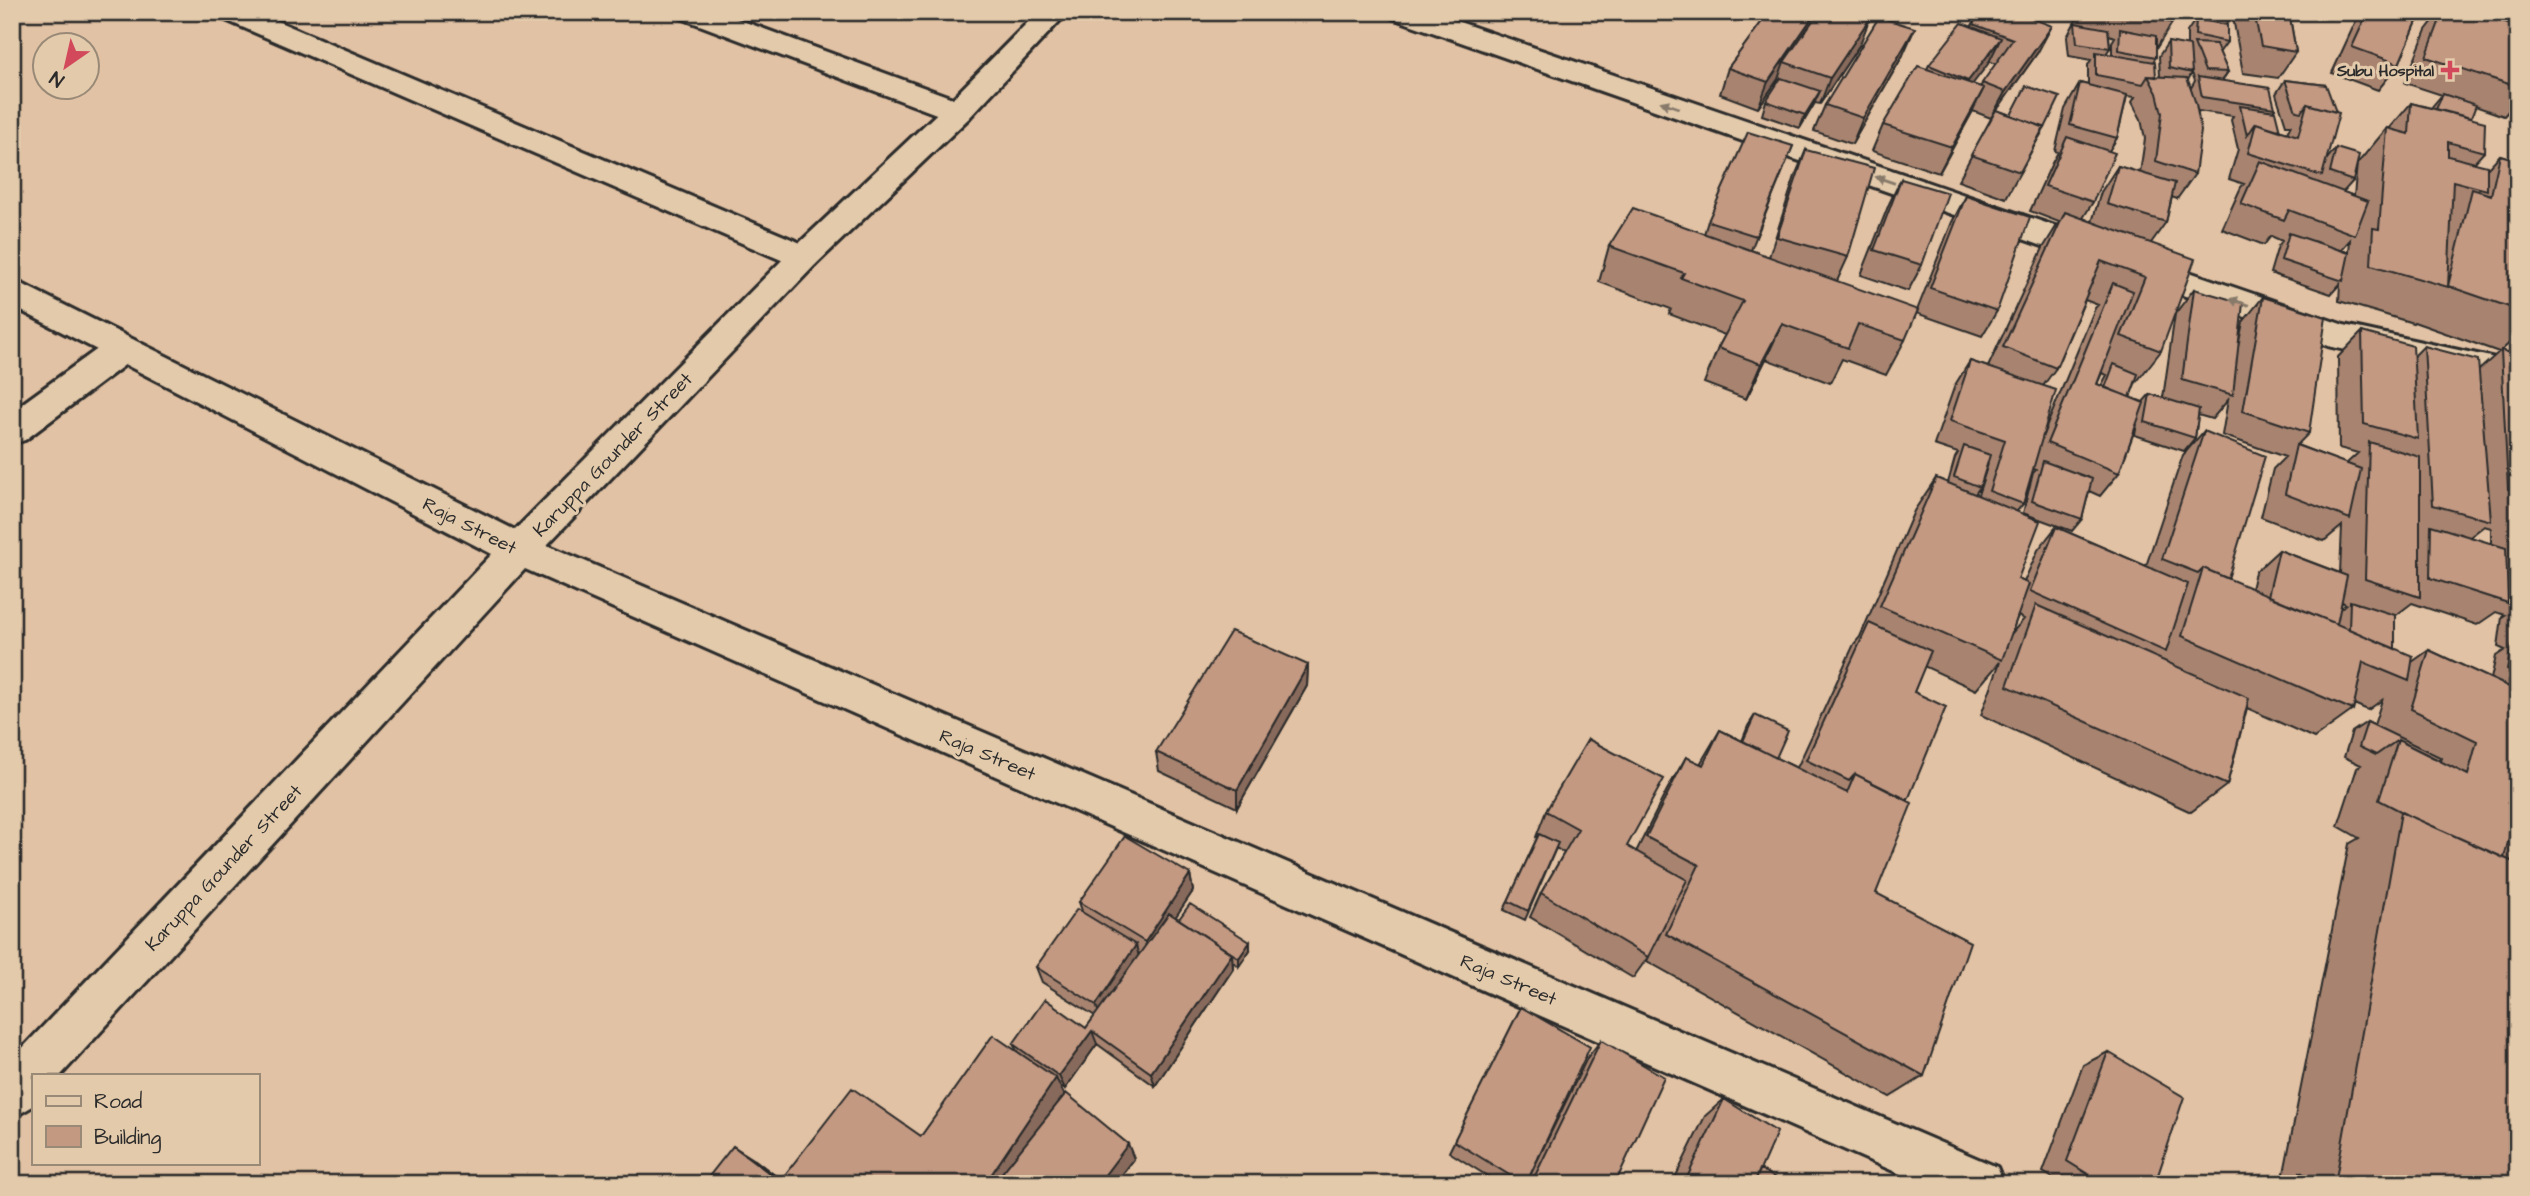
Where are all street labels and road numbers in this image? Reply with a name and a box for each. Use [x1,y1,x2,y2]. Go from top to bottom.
street label: Karuppa Gounder Street [527,367,699,543]
street label: Raja Street [418,491,521,562]
street label: Raja Street [935,723,1040,788]
street label: Karuppa Gounder Street [139,778,309,957]
street label: Raja Street [1456,948,1561,1013]

